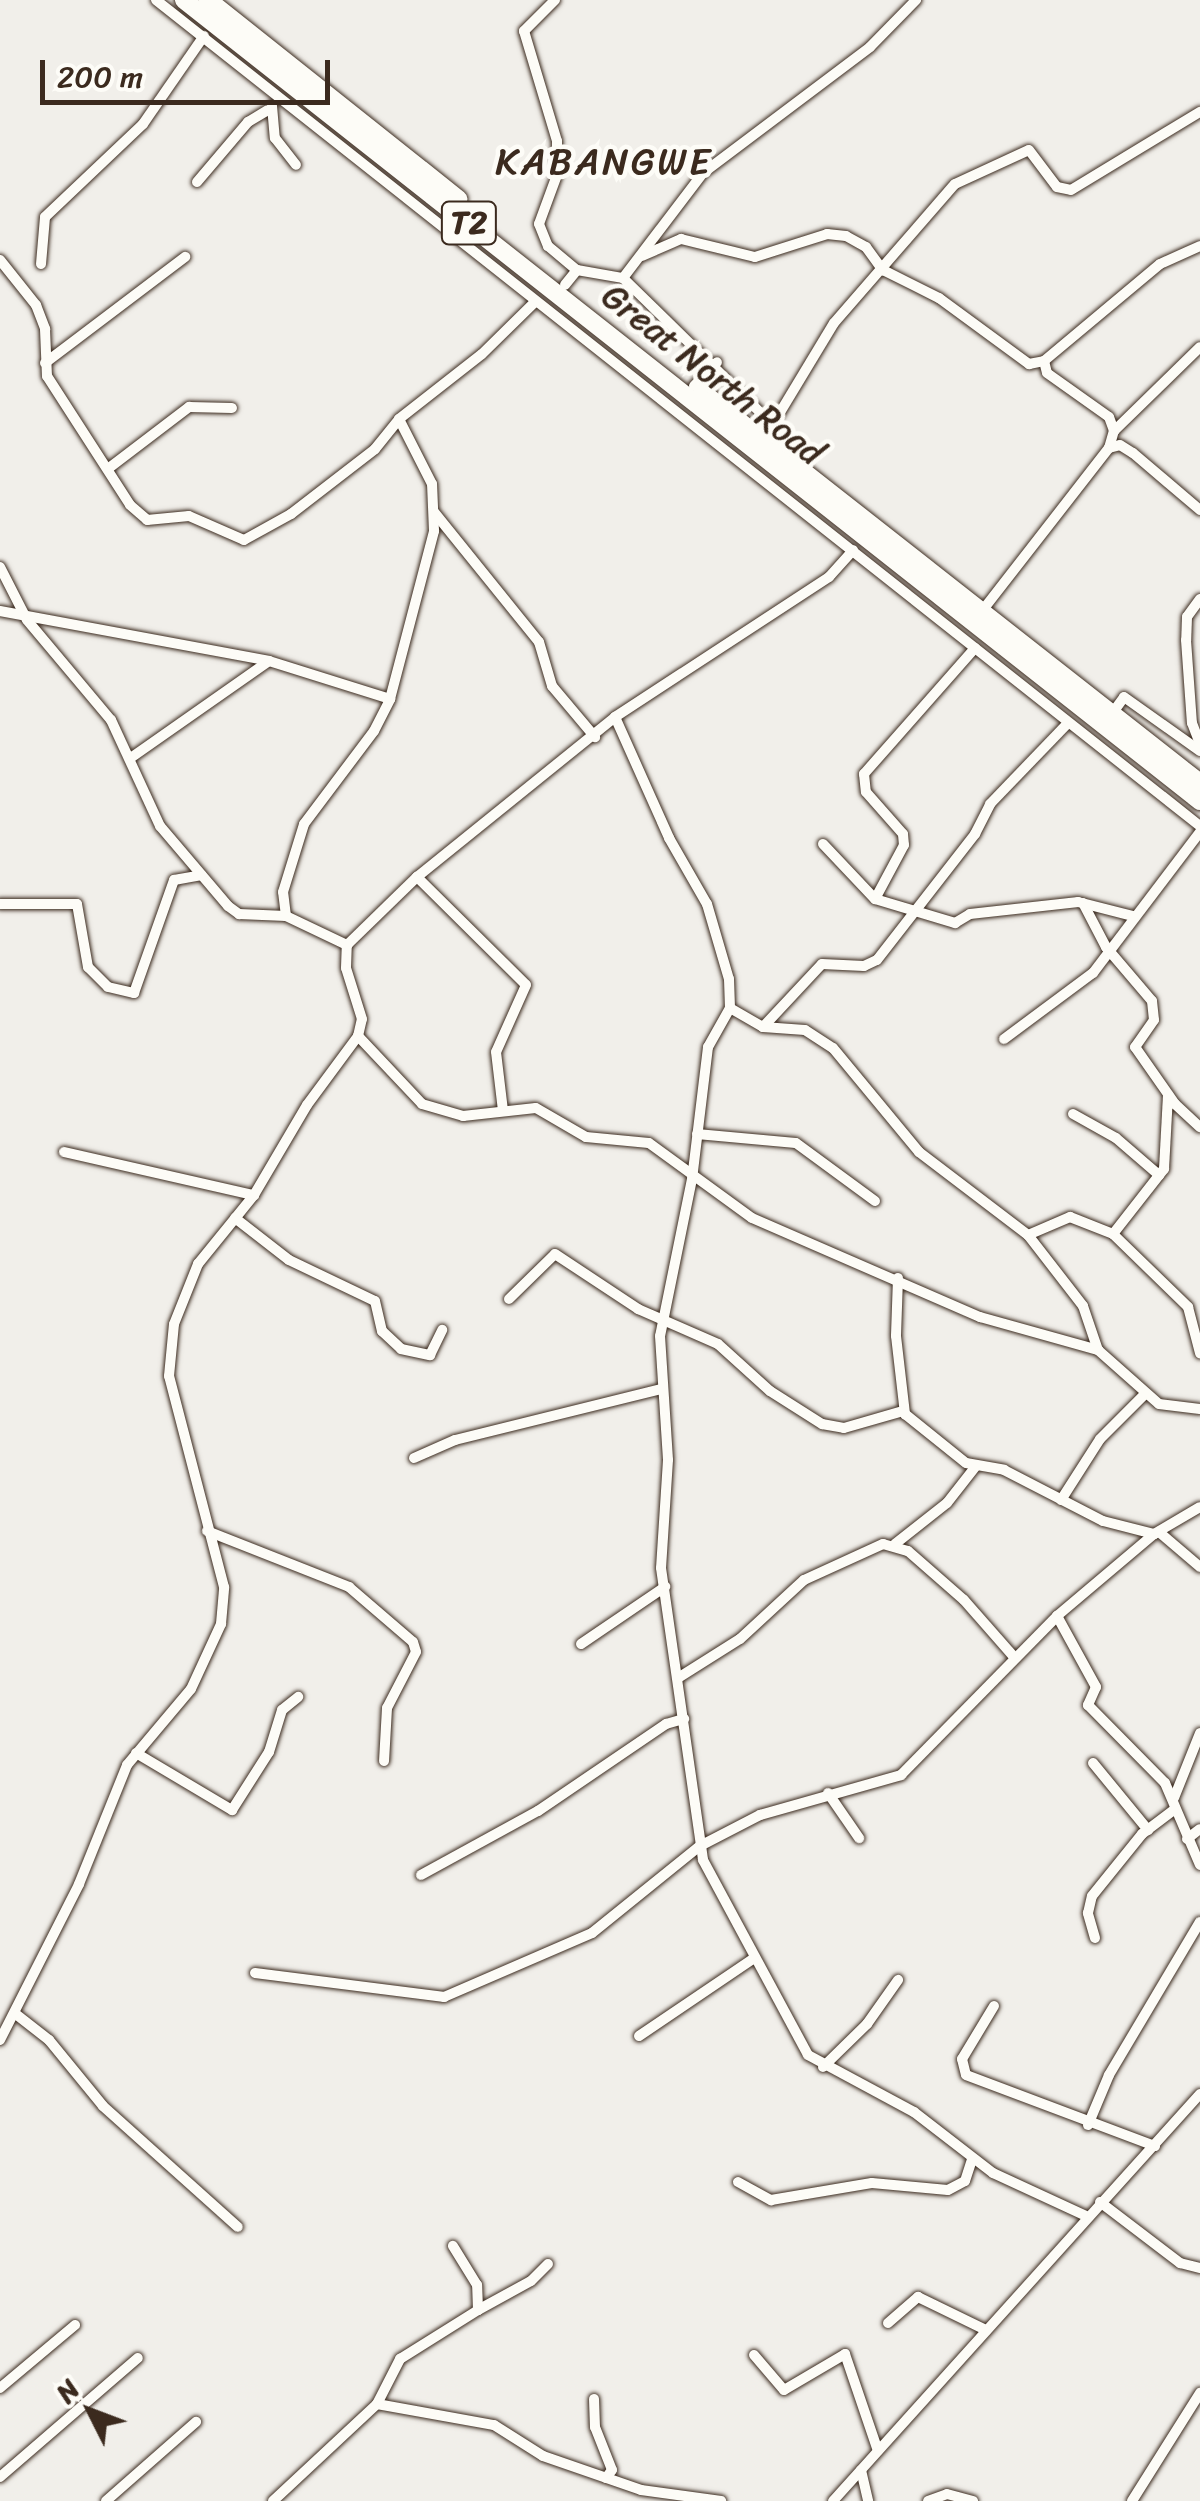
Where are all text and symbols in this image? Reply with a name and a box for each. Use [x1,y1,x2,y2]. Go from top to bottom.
scale bar [45,40,335,102]
text: 200 m [57,50,143,104]
district label: KABANGWE [495,139,713,185]
road number: T2 [439,196,499,250]
street label: Great North Road [594,274,832,474]
north arrow [40,2361,140,2461]
text: N [43,2367,92,2414]

